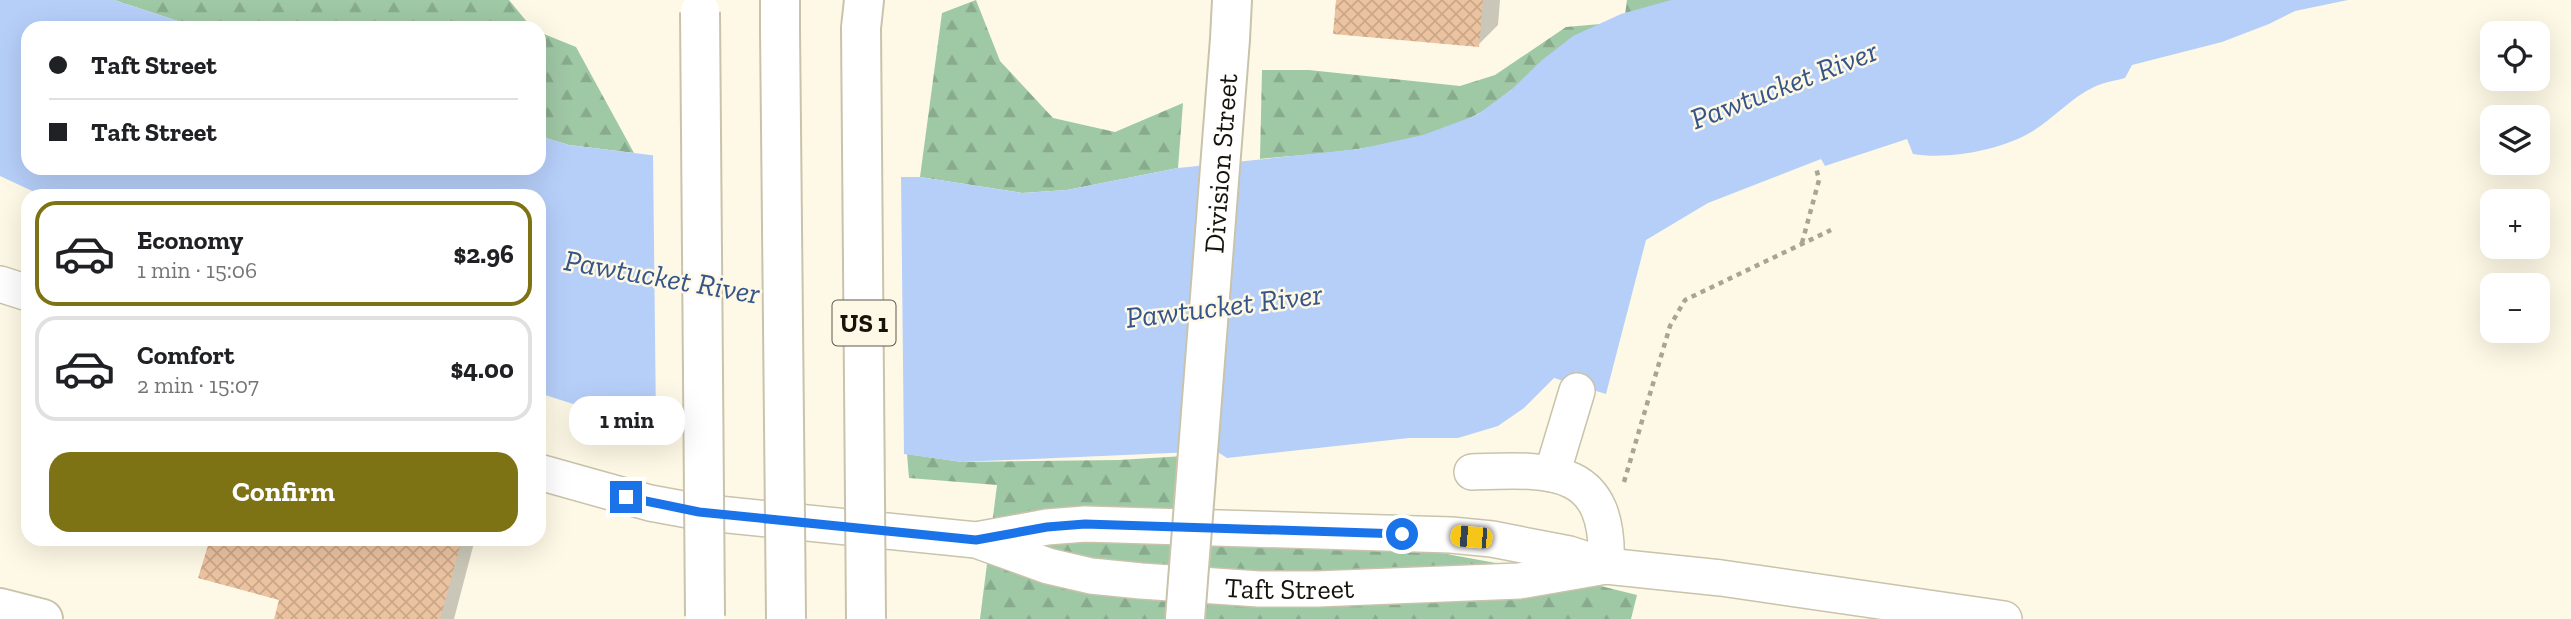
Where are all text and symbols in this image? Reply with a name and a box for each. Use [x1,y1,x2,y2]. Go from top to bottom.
map controls [2480,21,2550,343]
button: locate [2480,21,2550,91]
water label: Pawtucket River [1685,32,1883,137]
text: Taft Street [91,49,217,81]
street label: Division Street [1197,72,1244,254]
button: layers [2480,105,2550,175]
text: Taft Street [91,116,217,148]
button: + [2480,189,2550,259]
icon: car [53,222,116,285]
text: Economy [137,224,243,256]
text: $2.96 [453,238,514,270]
water label: Pawtucket River [561,242,763,312]
text: 1 min · 15:06 [137,256,257,284]
button: − [2480,273,2550,343]
water label: Pawtucket River [1124,276,1325,336]
road number: US 1 [832,300,896,346]
icon: car [53,337,116,400]
text: Comfort [137,339,234,371]
text: $4.00 [451,353,514,385]
text: 2 min · 15:07 [137,371,259,399]
callout: 1 min [568,396,684,444]
text: 1 min [600,406,654,434]
button: Confirm [49,452,518,532]
route end [610,481,642,513]
route start [1386,518,1418,550]
car [1450,525,1493,549]
street label: Taft Street [1223,570,1355,606]

